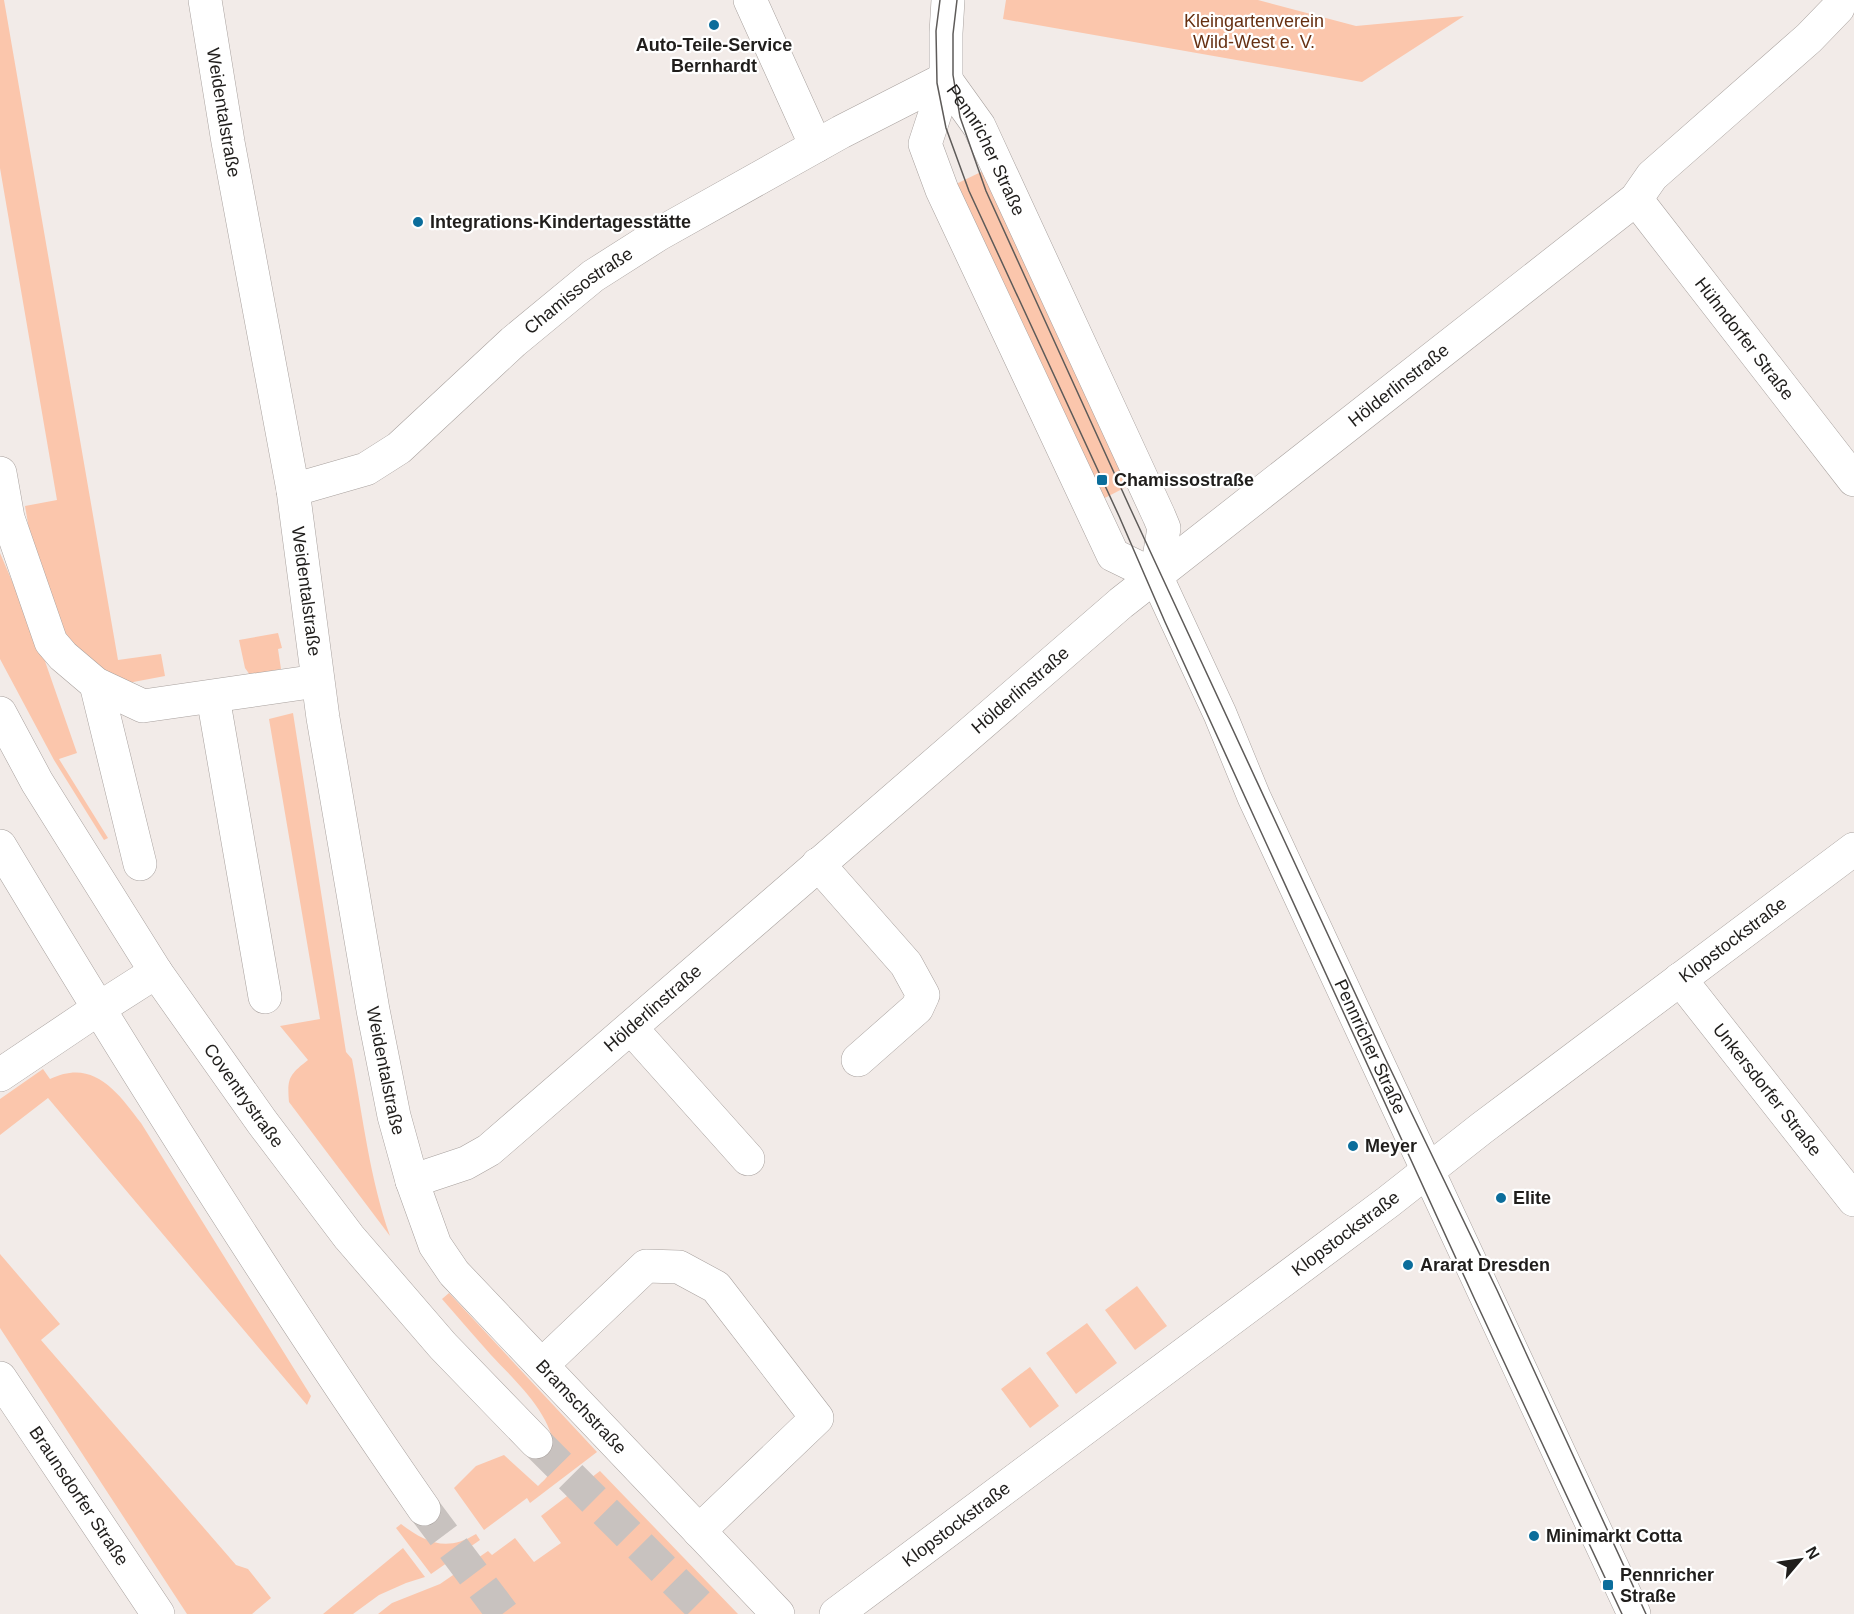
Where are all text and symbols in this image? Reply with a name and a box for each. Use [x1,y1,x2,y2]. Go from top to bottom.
park label: Kleingartenverein Wild-West e. V. [1184,11,1324,52]
marker: Auto-Teile-Service Bernhardt [707,18,721,32]
place label: Auto-Teile-Service Bernhardt [636,35,792,76]
street label: Weidentalstraße [203,46,244,179]
street label: Pennricher Straße [942,81,1029,219]
place label: Integrations-Kindertagesstätte [430,212,691,232]
marker: Integrations-Kindertagesstätte [411,215,425,229]
street label: Chamissostraße [520,243,636,338]
street label: Hühndorfer Straße [1691,274,1798,404]
street label: Hölderlinstraße [1344,340,1453,431]
place label: Chamissostraße [1114,470,1254,490]
marker: Chamissostraße [1095,473,1109,487]
street label: Weidentalstraße [288,525,325,657]
street label: Hölderlinstraße [968,643,1073,738]
street label: Klopstockstraße [1675,893,1791,987]
street label: Hölderlinstraße [600,961,706,1056]
street label: Pennricher Straße [1330,976,1410,1117]
street label: Weidentalstraße [363,1005,409,1137]
street label: Unkersdorfer Straße [1709,1019,1826,1160]
street label: Coventrystraße [200,1040,288,1151]
place label: Meyer [1365,1136,1417,1156]
marker: Meyer [1346,1139,1360,1153]
street label: Klopstockstraße [1288,1187,1403,1280]
place label: Elite [1513,1188,1551,1208]
marker: Elite [1494,1191,1508,1205]
place label: Ararat Dresden [1420,1255,1550,1275]
marker: Ararat Dresden [1401,1258,1415,1272]
street label: Bramschstraße [532,1356,630,1458]
street label: Braunsdorfer Straße [25,1423,133,1569]
street label: Klopstockstraße [898,1478,1014,1571]
place label: Minimarkt Cotta [1546,1526,1683,1546]
marker: Minimarkt Cotta [1527,1529,1541,1543]
north arrow [1770,1530,1830,1590]
text: N [1802,1544,1823,1562]
place label: Pennricher Straße [1620,1565,1714,1606]
marker: Pennricher Straße [1601,1578,1615,1592]

